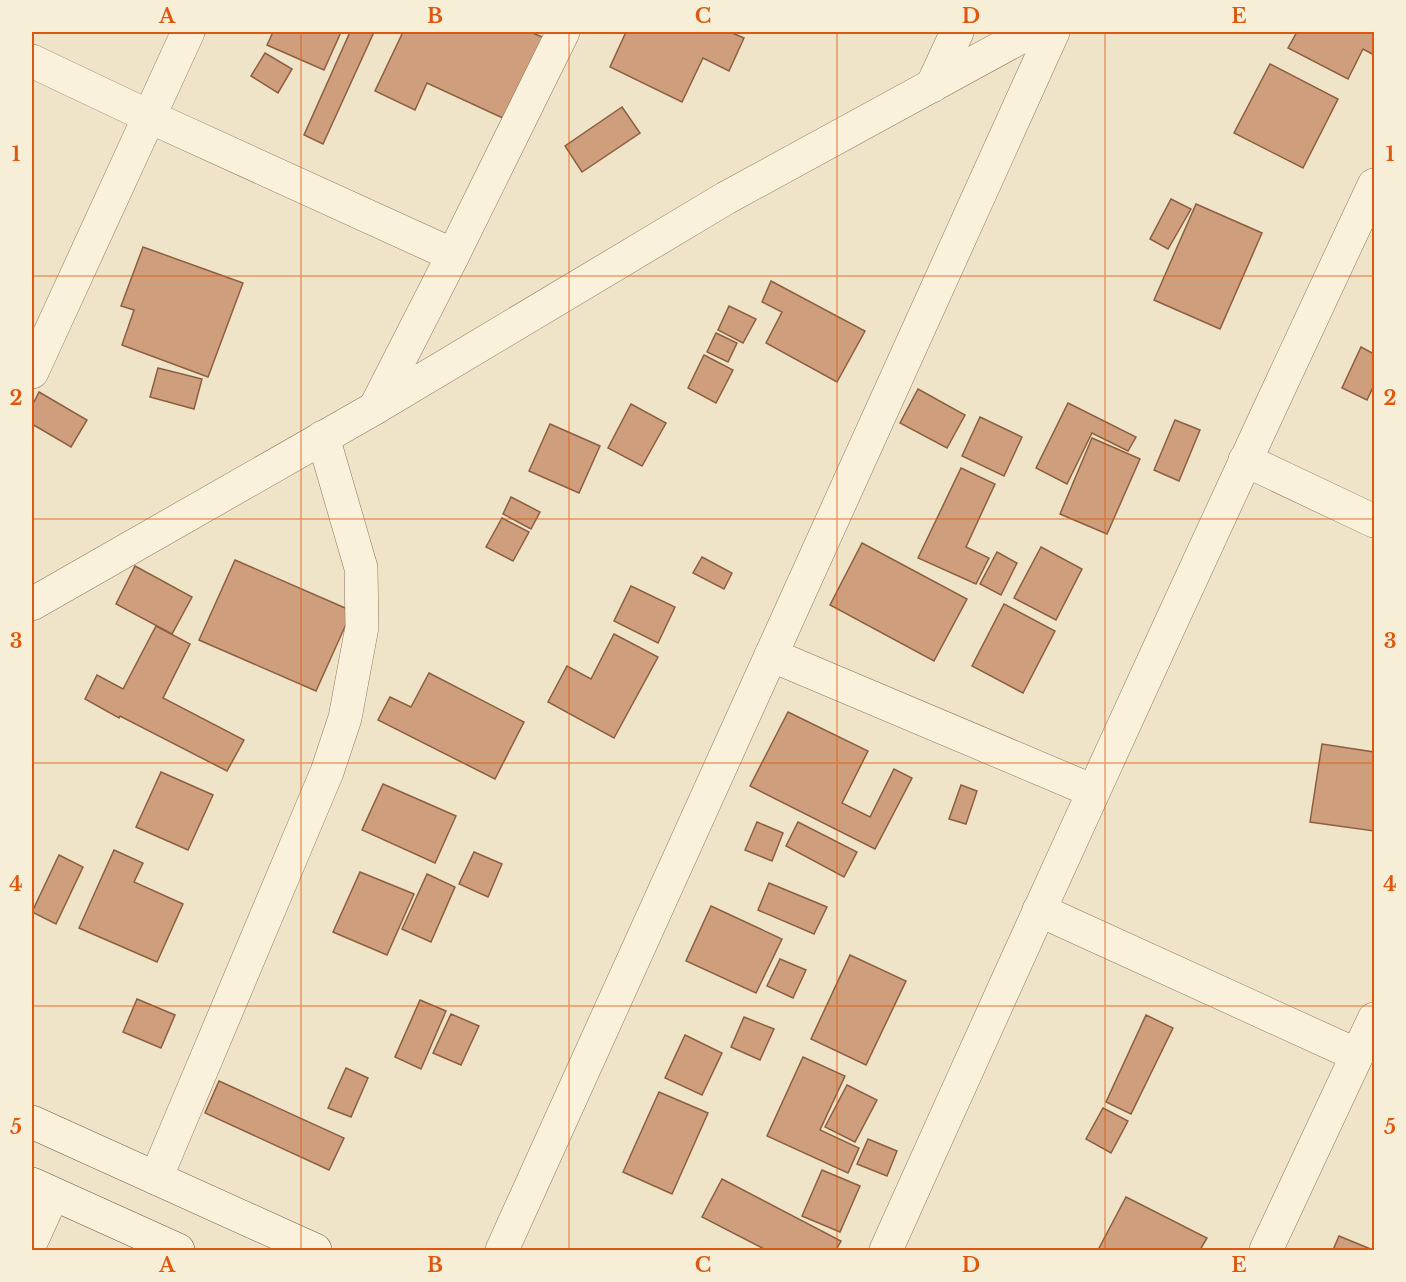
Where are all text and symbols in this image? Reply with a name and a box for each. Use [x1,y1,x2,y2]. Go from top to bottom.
text: A [158,4,176,28]
text: B [427,4,443,28]
text: C [695,4,711,28]
text: D [962,4,980,28]
text: E [1231,4,1247,28]
text: 1 [12,142,21,166]
text: 1 [1386,142,1395,166]
text: 2 [9,386,23,410]
text: 2 [1383,386,1397,410]
text: 3 [10,629,22,653]
text: 3 [1384,629,1396,653]
text: 4 [9,872,23,896]
text: 4 [1383,872,1397,896]
text: 5 [10,1115,22,1139]
text: 5 [1384,1115,1396,1139]
text: A [158,1253,176,1277]
text: B [427,1253,443,1277]
text: C [695,1253,711,1277]
text: D [962,1253,980,1277]
text: E [1231,1253,1247,1277]

